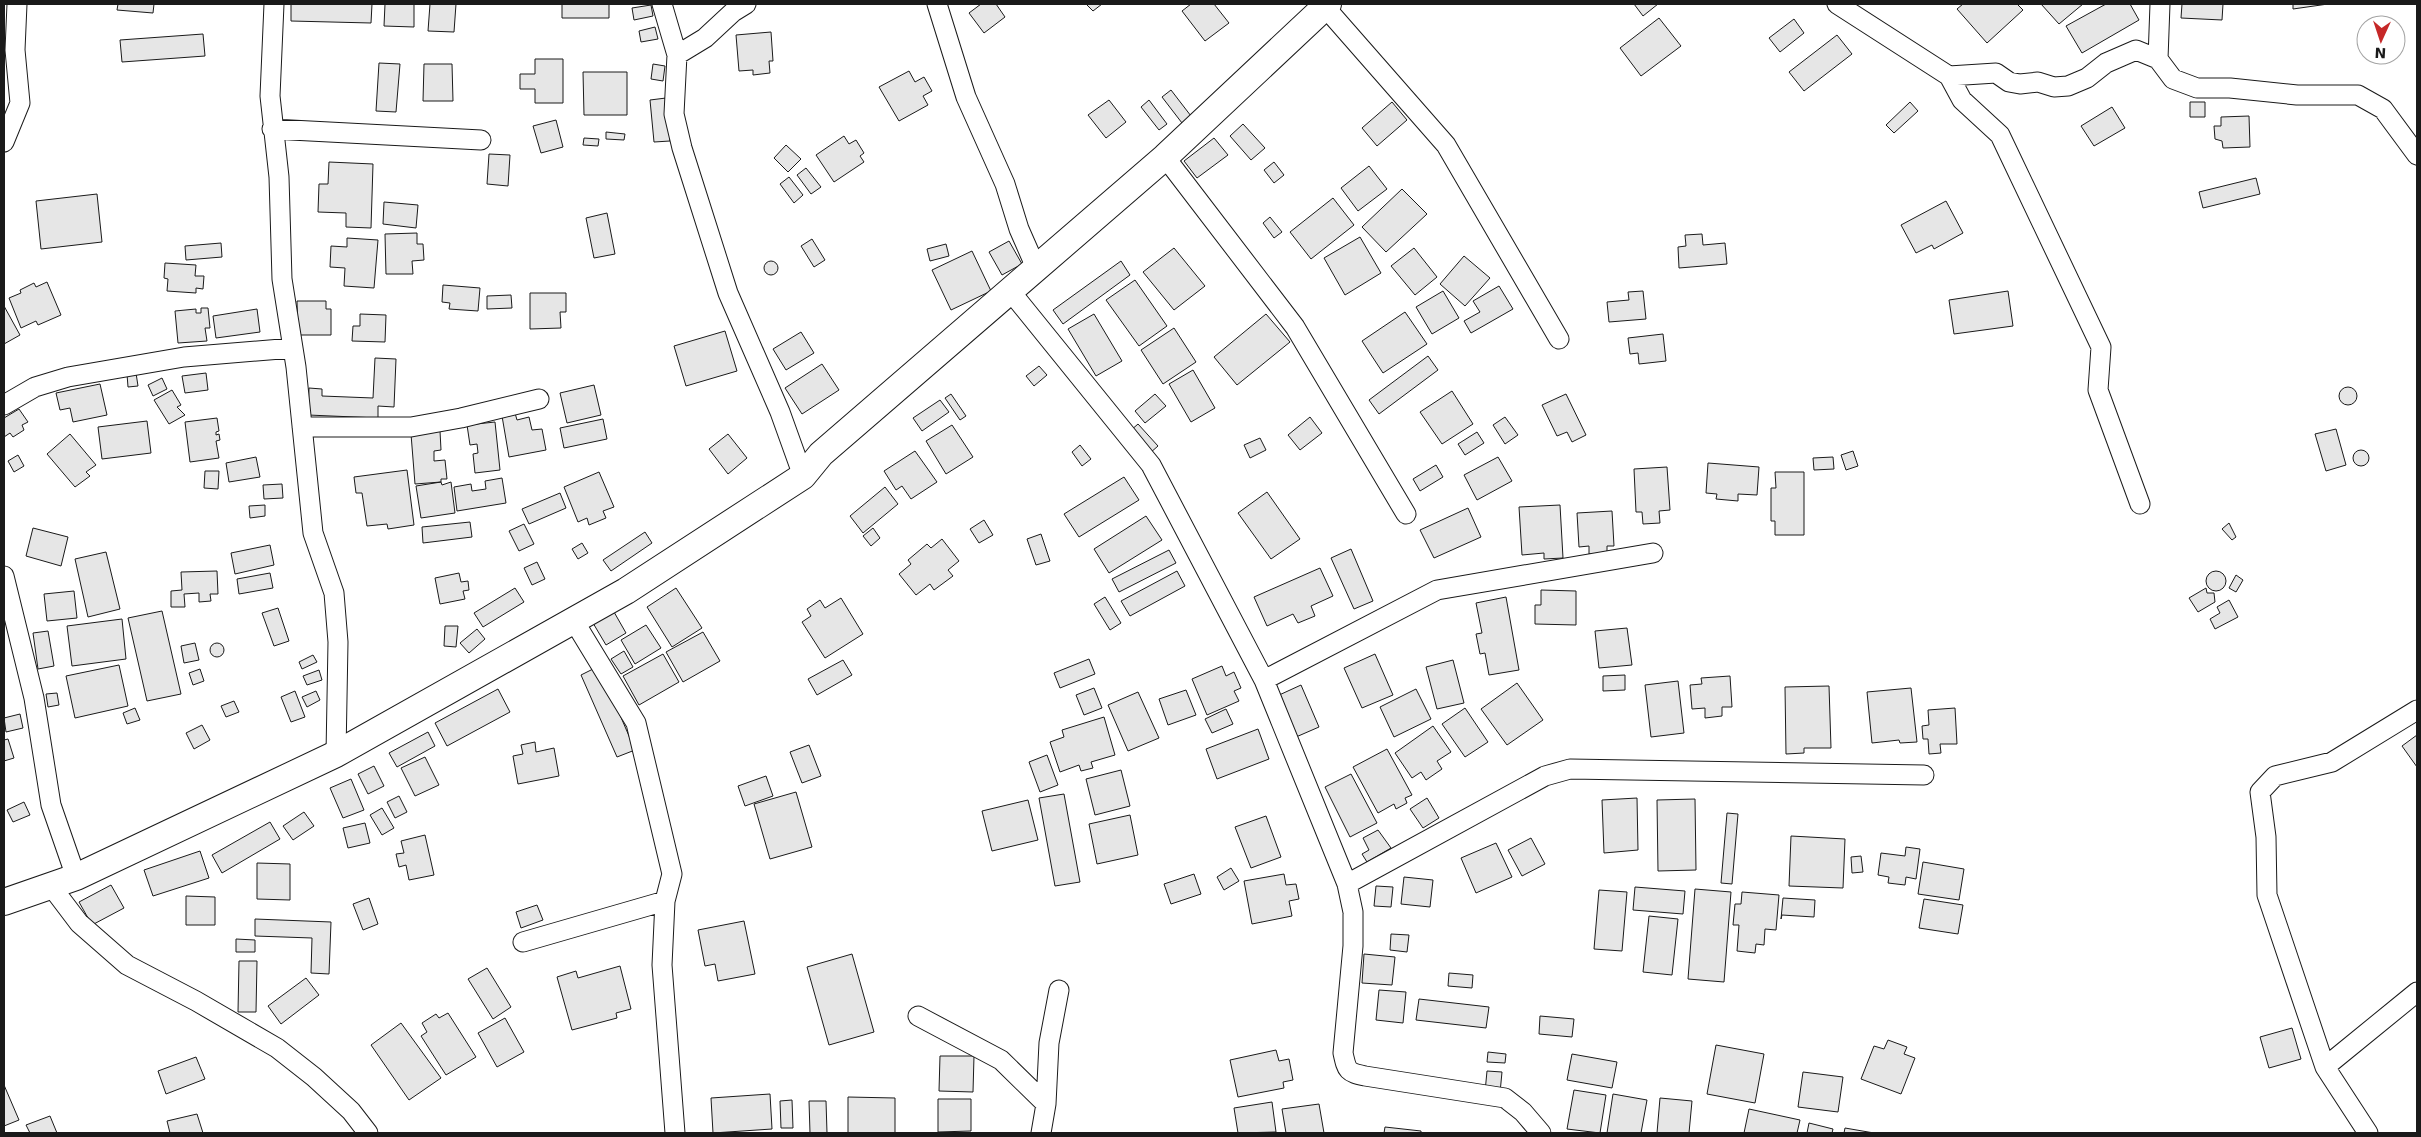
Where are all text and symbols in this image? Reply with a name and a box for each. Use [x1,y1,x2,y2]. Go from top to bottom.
north arrow [2356,15,2406,65]
text: N [2374,45,2387,61]

